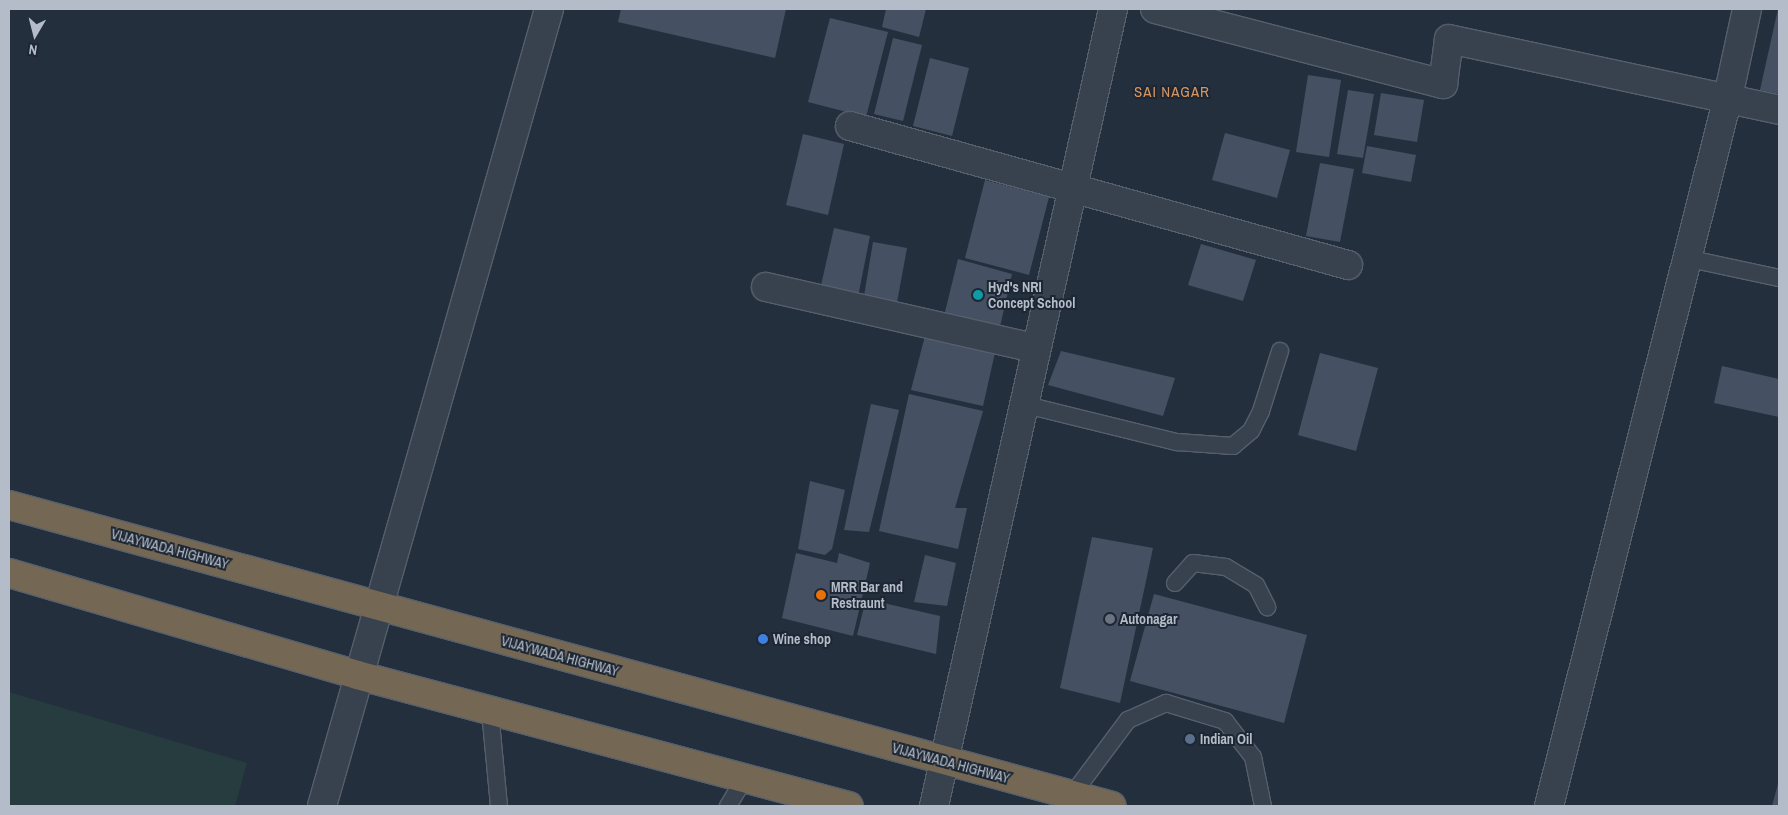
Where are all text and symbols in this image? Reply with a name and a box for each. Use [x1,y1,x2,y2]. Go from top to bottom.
north arrow [10,10,60,60]
text: N [28,40,38,59]
district label: SAI NAGAR [1133,83,1211,101]
place label: Hyd's NRI Concept School [988,279,1075,312]
marker: Hyd's NRI Concept School [972,289,984,301]
street label: VIJAYWADA HIGHWAY [109,525,231,573]
place label: MRR Bar and Restraunt [831,579,903,612]
marker: MRR Bar and Restraunt [815,589,827,601]
place label: Autonagar [1120,611,1177,627]
marker: Autonagar [1104,613,1116,625]
place label: Wine shop [773,631,831,647]
street label: VIJAYWADA HIGHWAY [499,632,621,680]
marker: Wine shop [757,633,769,645]
place label: Indian Oil [1200,731,1252,747]
marker: Indian Oil [1184,733,1196,745]
street label: VIJAYWADA HIGHWAY [890,739,1012,787]

